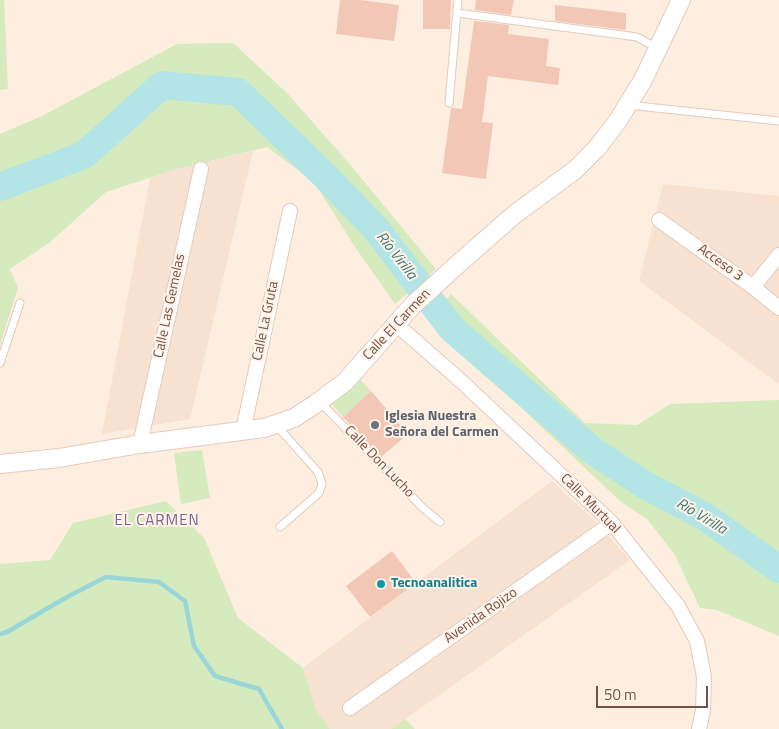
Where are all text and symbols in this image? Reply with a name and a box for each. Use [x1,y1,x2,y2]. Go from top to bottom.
water label: Río Virilla [372,229,420,283]
street label: Acceso 3 [694,241,746,285]
street label: Calle Las Gemelas [151,253,189,359]
street label: Calle La Gruta [249,280,283,362]
street label: Calle El Carmen [360,286,434,364]
place label: Iglesia Nuestra Señora del Carmen [385,409,499,442]
marker: Iglesia Nuestra Señora del Carmen [369,419,381,431]
street label: Calle Don Lucho [341,423,417,501]
street label: Calle Murtual [557,471,623,537]
water label: Río Virilla [673,495,729,539]
district label: EL CARMEN [113,512,201,530]
place label: Tecnoanalitica [391,576,478,592]
marker: Tecnoanalitica [375,578,387,590]
street label: Avenida Rojizo [441,585,521,647]
scale bar [599,676,712,708]
text: 50 m [604,683,637,706]

